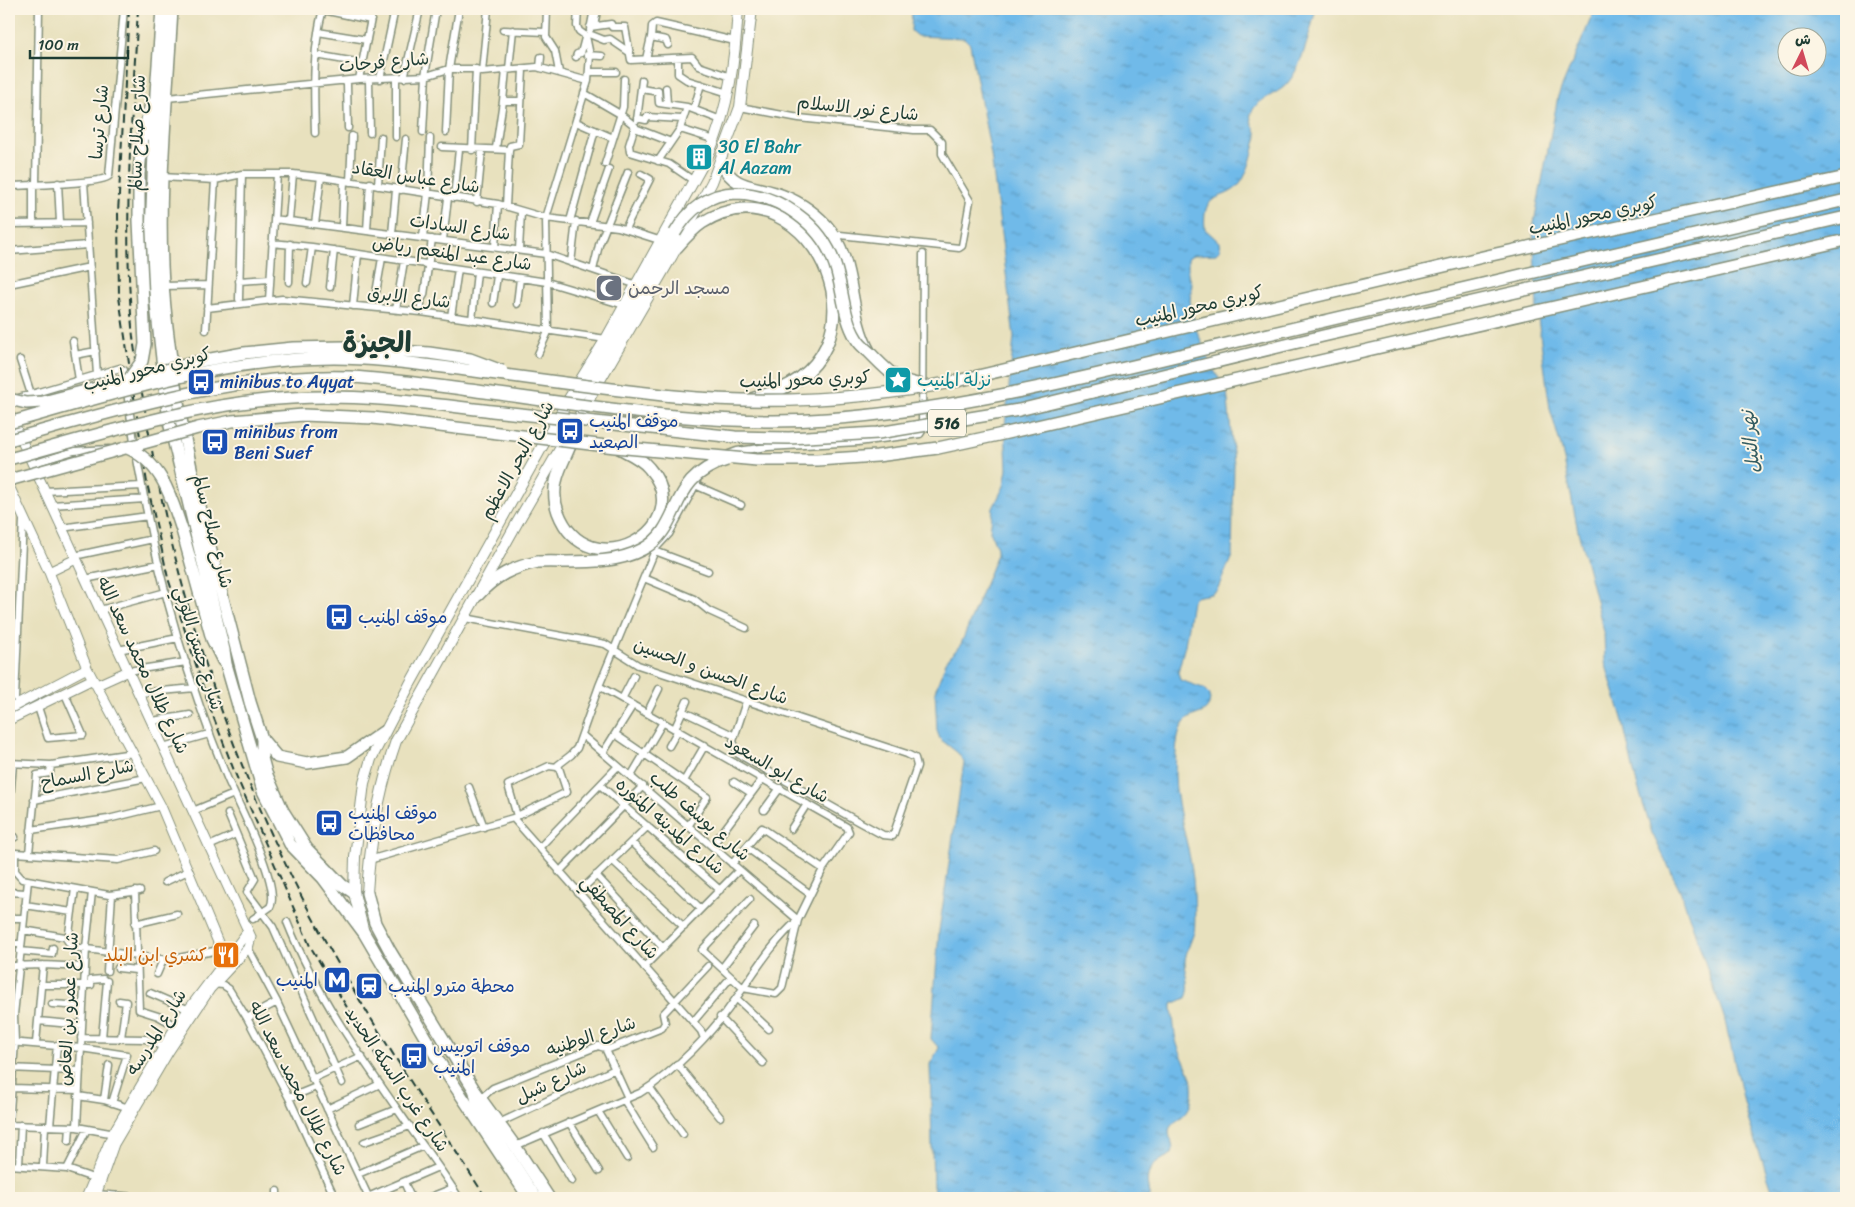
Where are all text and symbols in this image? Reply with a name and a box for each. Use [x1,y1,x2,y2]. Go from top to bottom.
text: ش [1794,26,1812,53]
scale bar [30,28,128,60]
north arrow [1778,28,1828,78]
text: 100 m [38,32,79,58]
street label: شارع فرحات [338,42,430,82]
street label: شارع صلاح سالم [119,74,155,192]
street label: شارع ترسا [80,83,118,161]
street label: شارع نور الاسلام [796,86,920,130]
place label: 30 El Bahr Al Aazam [717,131,803,184]
building icon: 30 El Bahr Al Aazam [684,142,714,172]
street label: شارع عباس العقاد [350,151,482,203]
street label: كوبري محور المنيب [1525,186,1661,244]
street label: شارع السادات [407,204,513,250]
street label: شارع عبد المنعم رياض [370,226,534,280]
place label: مسجد الرحمن [628,272,730,304]
mosque icon: مسجد الرحمن [594,273,624,303]
street label: شارع الابرق [365,276,453,318]
street label: كوبري محور المنيب [1131,276,1267,336]
district label: الجيزة [342,318,412,367]
street label: كوبري محور المنيب [79,338,215,400]
street label: كوبري محور المنيب [739,361,871,397]
place label: نزلة المنيب [917,364,991,396]
place icon: نزلة المنيب [883,365,913,395]
place label: minibus to Ayyat [220,366,355,398]
bus stop icon: minibus to Ayyat [186,367,216,397]
street label: شارع البحر الاعظم [471,394,563,526]
place label: موقف المنيب الصعيد [589,405,678,458]
water label: نهر النيل [1730,407,1770,475]
road number: 516 [928,409,966,436]
place label: minibus from Beni Suef [234,416,338,469]
bus stop icon: موقف المنيب الصعيد [555,416,585,446]
bus stop icon: minibus from Beni Suef [200,427,230,457]
street label: شارع صلاح سالم [183,470,243,592]
street label: شارع طلال محمد سعد الله [88,571,198,759]
street label: شارع حسن اللولي [165,582,233,714]
place label: موقف المنيب [358,601,447,633]
bus stop icon: موقف المنيب [324,602,354,632]
street label: شارع الحسن و الحسين [629,628,793,714]
street label: شارع ابو السعود [718,726,836,812]
street label: شارع السماح [37,749,137,799]
street label: شارع يوسف طلب [642,762,758,870]
street label: شارع المدينه المنوره [608,769,732,883]
place label: موقف المنيب محافظات [348,797,437,850]
bus stop icon: موقف المنيب محافظات [314,808,344,838]
street label: شارع المصطفي [573,867,667,967]
street label: شارع عمرو بن العاص [48,931,88,1087]
place label: كشري ابن البلد [104,939,207,971]
restaurant icon: كشري ابن البلد [211,940,241,970]
place label: المنيب [276,964,318,996]
metro station icon: المنيب [322,965,352,995]
place label: محطة مترو المنيب [388,970,515,1002]
station icon: محطة مترو المنيب [354,971,384,1001]
street label: شارع المدرسه [117,982,195,1082]
street label: شارع طلال محمد سعد الله [240,995,356,1181]
street label: شارع غرب السكه الحديد [336,999,458,1159]
street label: شارع الوطنيه [542,1006,640,1066]
place label: موقف اتوبيس المنيب [433,1030,530,1083]
bus stop icon: موقف اتوبيس المنيب [399,1041,429,1071]
street label: شارع شبل [510,1051,592,1113]

